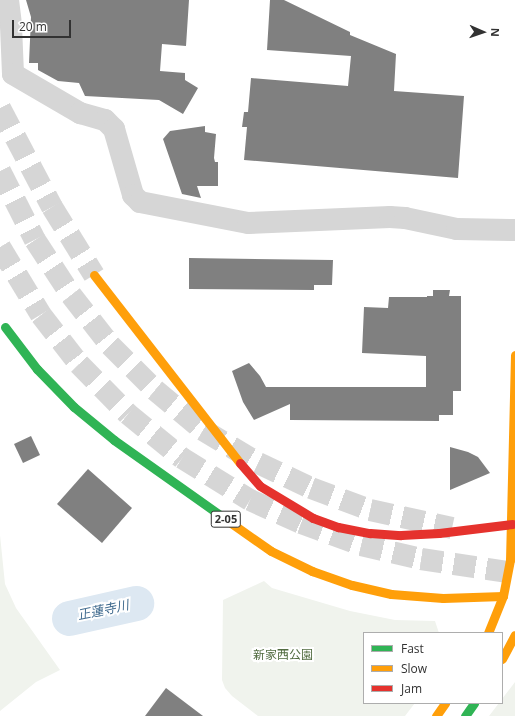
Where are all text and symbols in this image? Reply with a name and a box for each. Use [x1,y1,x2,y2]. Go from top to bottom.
scale bar [14,12,73,38]
north arrow [463,12,503,52]
text: 20 m [19,18,47,35]
text: N [488,28,503,37]
road number: 2-05 [210,510,242,528]
water label: 正蓮寺川 [76,597,130,623]
legend [363,632,503,704]
text: Fast [401,640,424,657]
park label: 新家西公園 [253,648,313,662]
text: Slow [401,660,427,677]
text: Jam [401,680,422,697]

